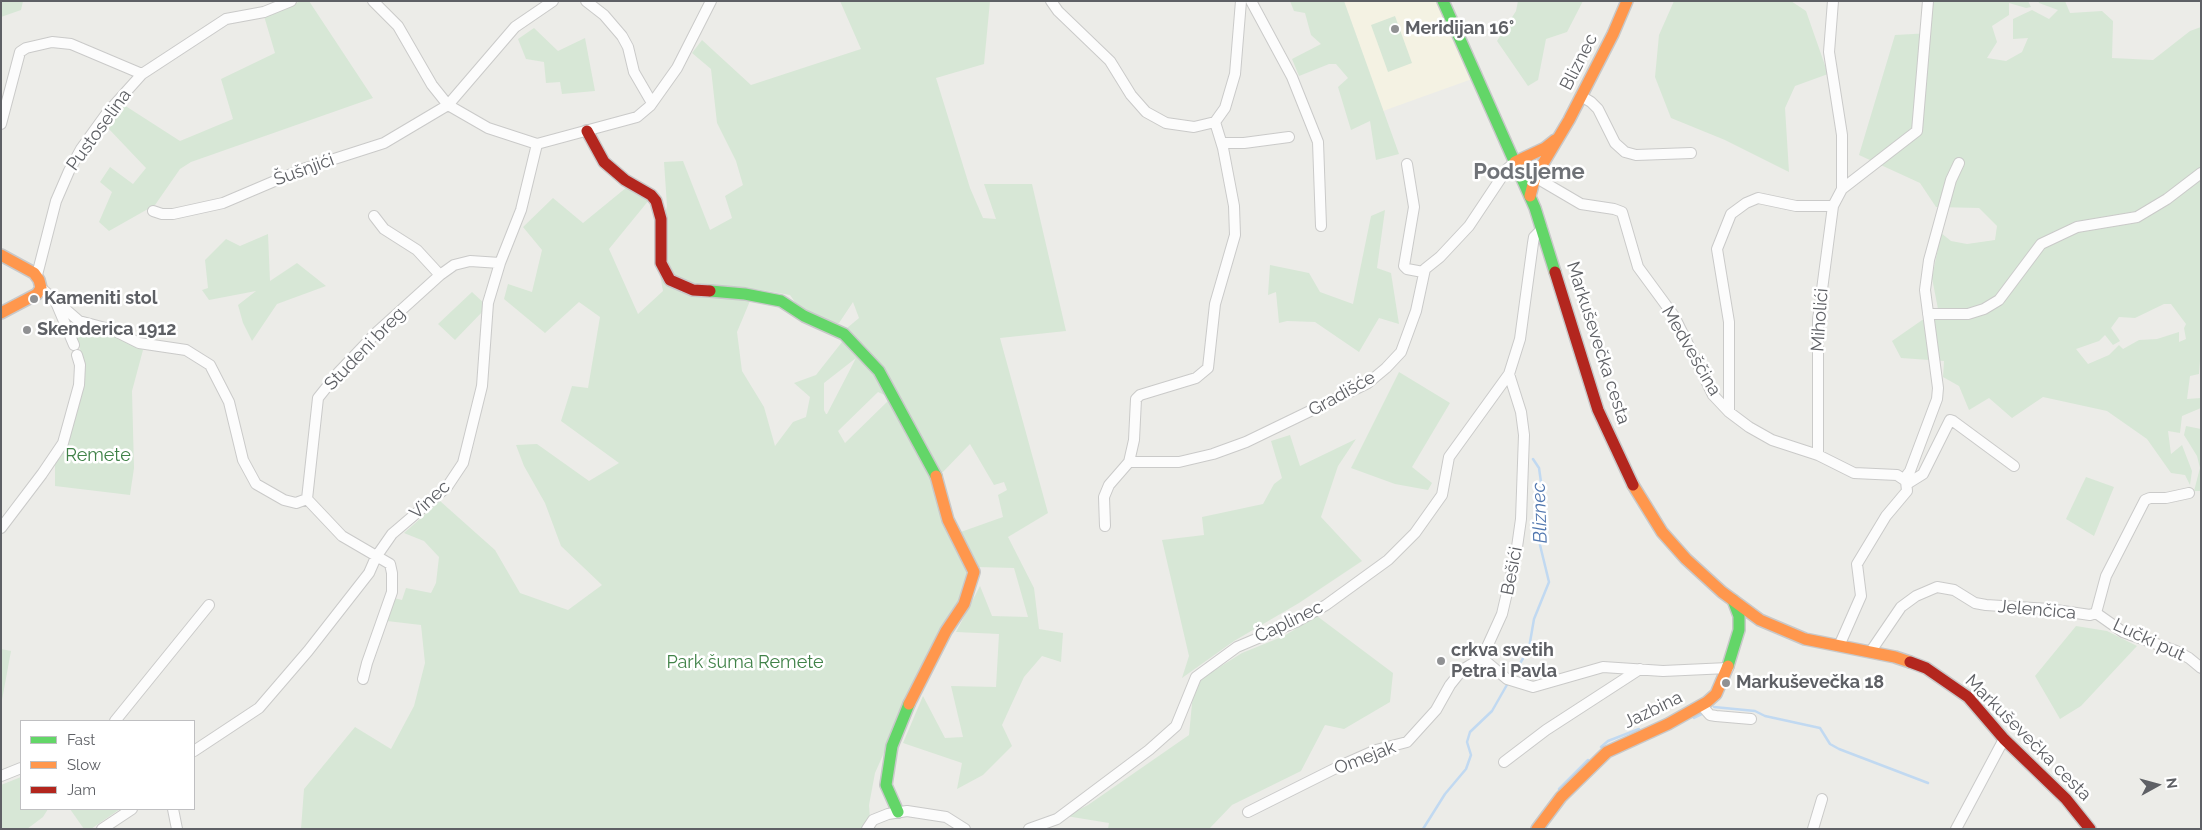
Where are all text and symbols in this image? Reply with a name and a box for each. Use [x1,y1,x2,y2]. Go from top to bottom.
place label: Meridijan 16° [1405,18,1514,40]
marker: Meridijan 16° [1389,23,1401,35]
street label: Bliznec [1556,30,1602,94]
street label: Pustoselina [62,85,136,175]
street label: Šušnjići [271,149,337,191]
district label: Podsljeme [1473,159,1585,185]
street label: Markuševečka cesta [1562,259,1634,427]
place label: Kameniti stol [44,288,157,310]
street label: Miholići [1807,288,1833,352]
marker: Kameniti stol [28,293,40,305]
street label: Medveščina [1657,302,1725,400]
street label: Studeni breg [320,303,410,395]
place label: Skenderica 1912 [37,319,177,341]
marker: Skenderica 1912 [21,324,33,336]
street label: Gradišće [1305,367,1379,421]
park label: Remete [65,445,131,467]
street label: Vinec [405,476,455,524]
water label: Bliznec [1528,482,1552,544]
street label: Bešići [1497,545,1527,597]
street label: Čaplinec [1251,596,1327,648]
street label: Jelenčica [1997,596,2077,624]
street label: Lučki put [2110,614,2188,666]
place label: crkva svetih Petra i Pavla [1451,640,1557,682]
park label: Park šuma Remete [666,652,824,674]
marker: crkva svetih Petra i Pavla [1435,655,1447,667]
street label: Markuševečka cesta [1960,670,2096,806]
place label: Markuševečka 18 [1736,672,1884,694]
marker: Markuševečka 18 [1720,677,1732,689]
street label: Jazbina [1620,687,1686,733]
legend [20,720,195,810]
text: Fast [67,731,95,749]
street label: Omejak [1331,736,1399,780]
text: Slow [67,756,101,774]
north arrow [2132,760,2182,810]
text: N [2163,777,2180,789]
text: Jam [67,781,96,799]

